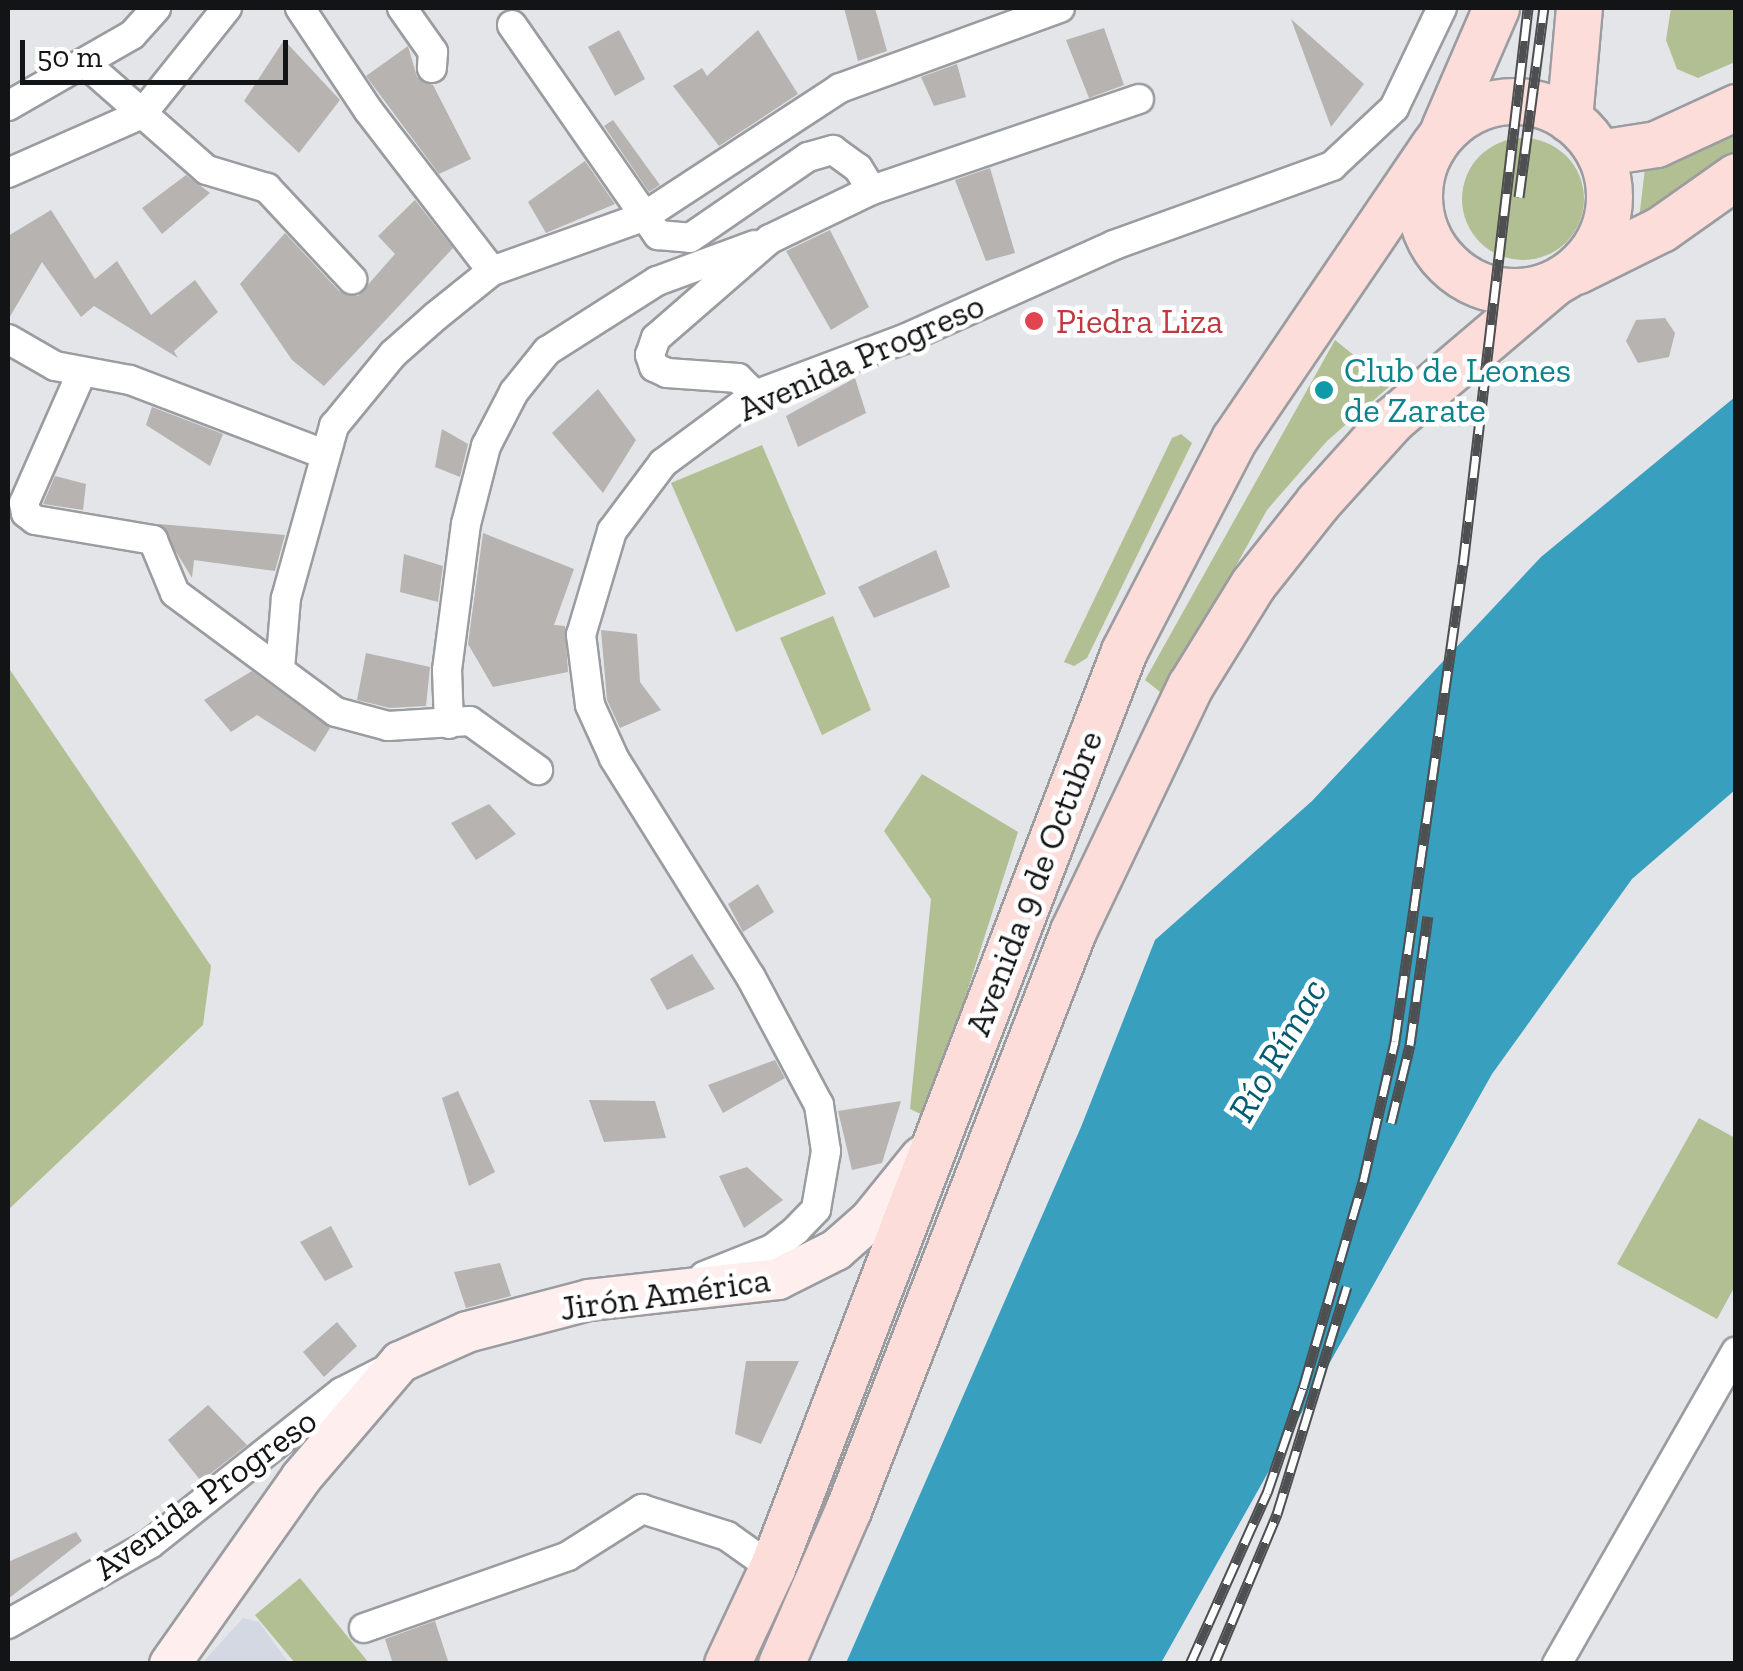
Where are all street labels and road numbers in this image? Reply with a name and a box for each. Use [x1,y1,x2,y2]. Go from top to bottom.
street label: Avenida Progreso [731,284,991,430]
street label: Avenida 9 de Octubre [957,725,1111,1041]
street label: Jirón América [557,1258,773,1330]
street label: Avenida Progreso [85,1399,325,1589]

